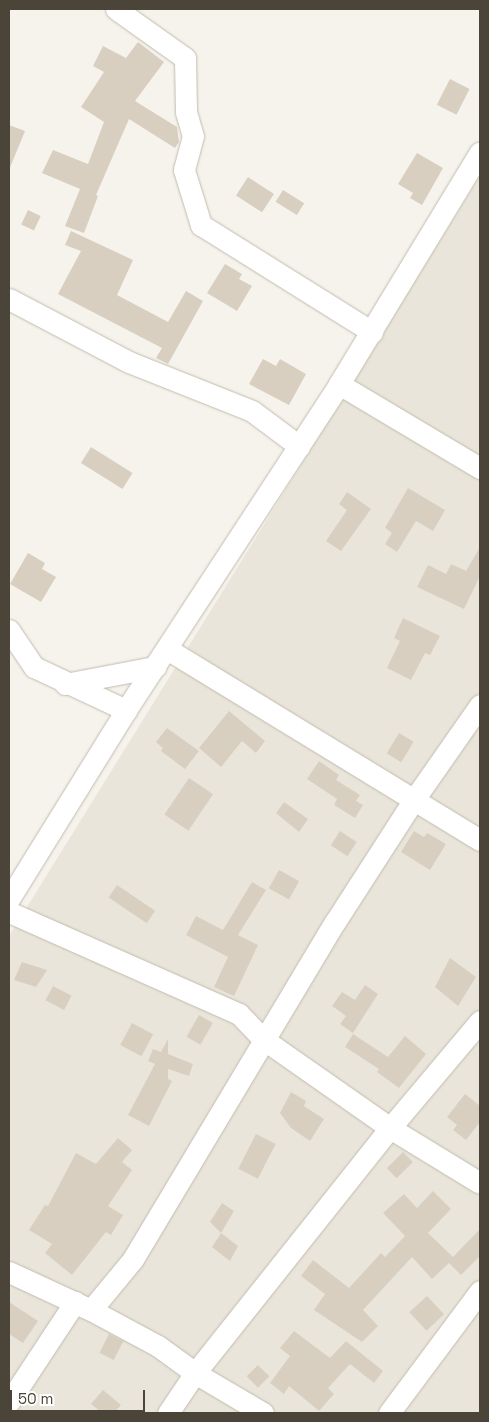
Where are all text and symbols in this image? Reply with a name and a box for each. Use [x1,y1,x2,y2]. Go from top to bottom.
scale bar [12,1380,148,1412]
text: 50 m [18,1389,53,1408]

